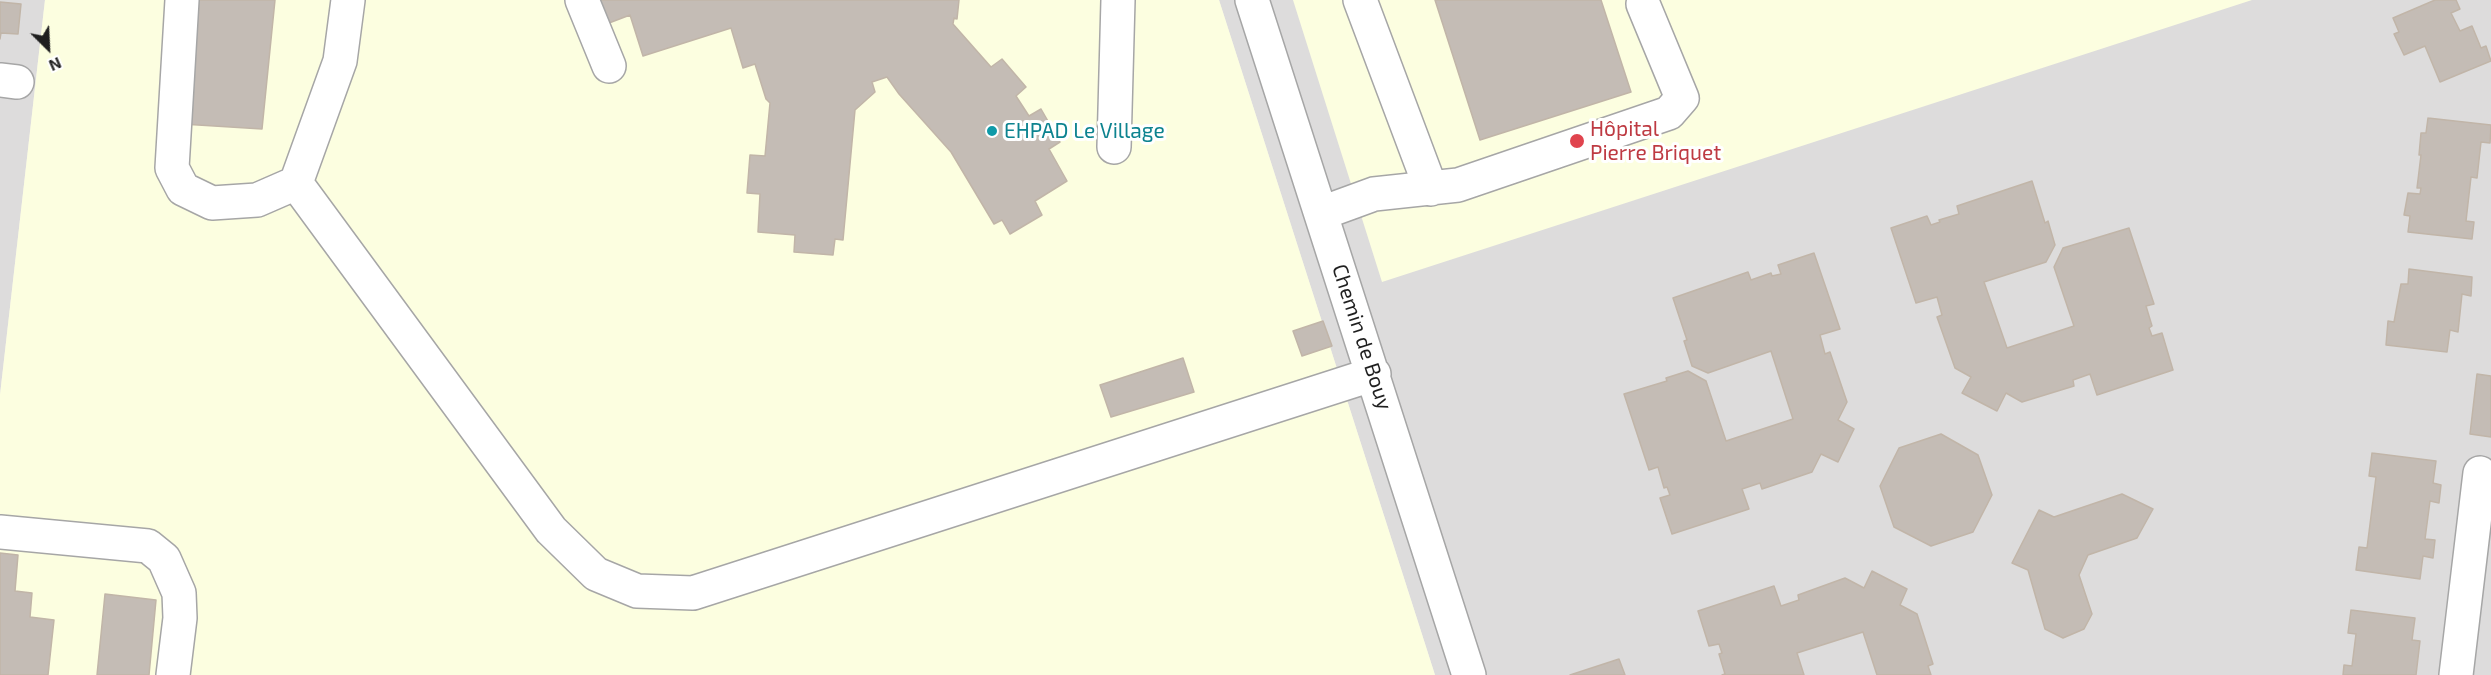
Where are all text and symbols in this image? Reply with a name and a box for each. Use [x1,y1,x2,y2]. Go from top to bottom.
north arrow [18,18,78,78]
text: N [46,54,65,76]
place label: Hôpital Pierre Briquet [1590,116,1721,166]
place label: EHPAD Le Village [1004,118,1165,144]
marker: EHPAD Le Village [985,124,999,138]
marker: Hôpital Pierre Briquet [1568,132,1586,150]
street label: Chemin de Bouy [1327,261,1397,413]

